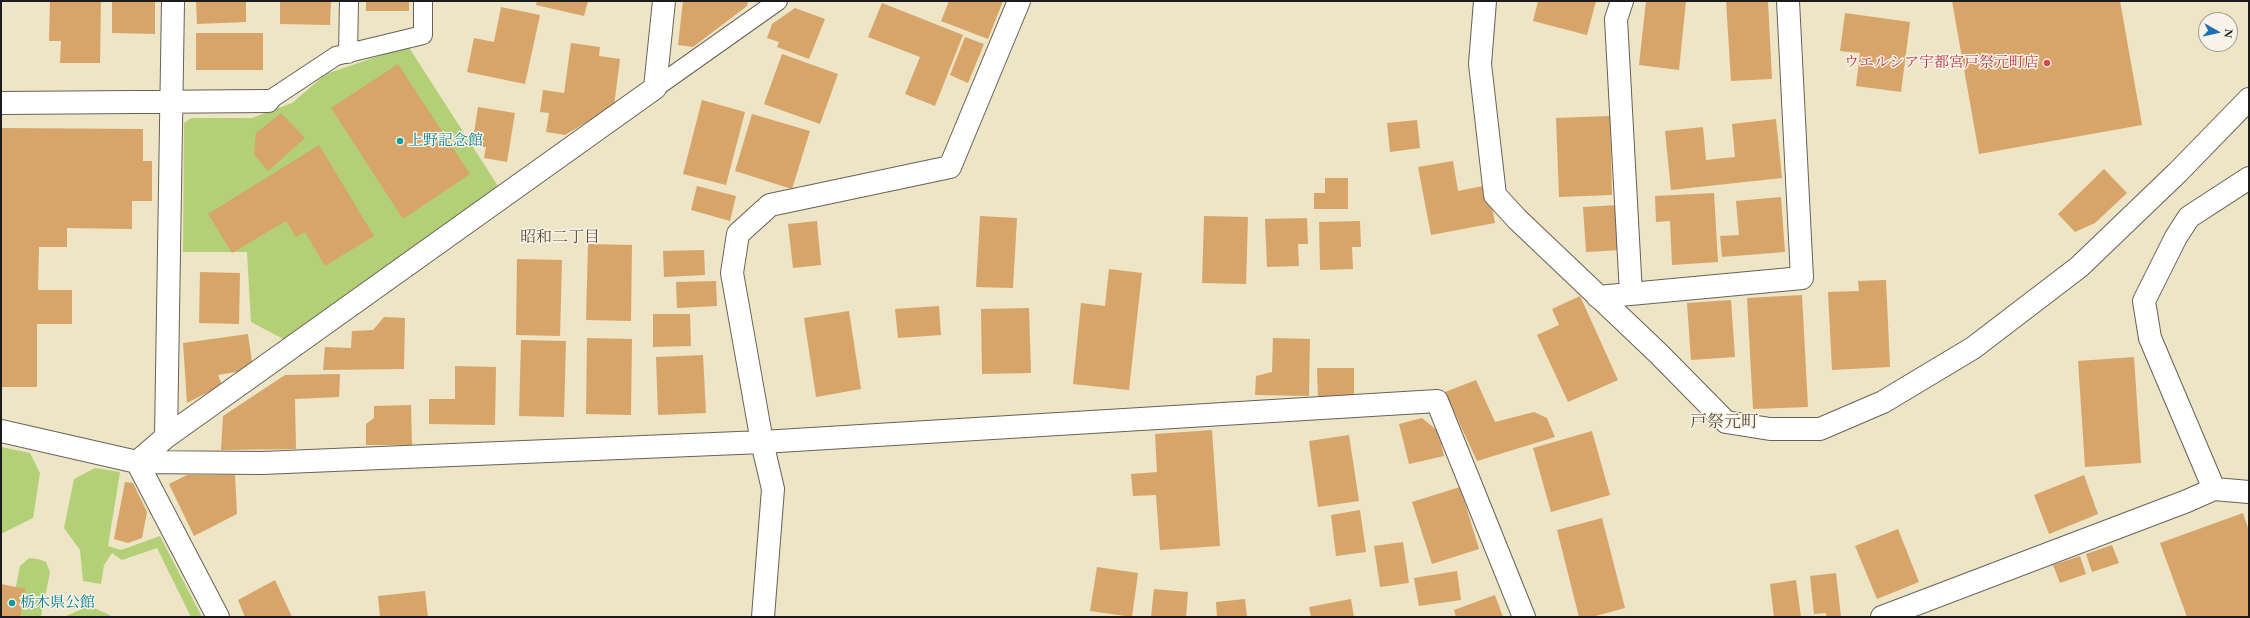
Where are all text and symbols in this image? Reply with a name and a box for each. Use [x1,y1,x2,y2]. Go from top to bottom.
north arrow [2198,12,2238,52]
text: N [2221,28,2236,39]
place label: ウエルシア宇都宮戸祭元町店 [1844,54,2039,72]
marker: ウエルシア宇都宮戸祭元町店 [2042,58,2052,68]
place label: 上野記念館 [408,132,483,150]
marker: 上野記念館 [395,136,405,146]
district label: 昭和二丁目 [520,228,600,248]
district label: 戸祭元町 [1690,412,1758,432]
place label: 栃木県公館 [20,594,95,612]
marker: 栃木県公館 [7,598,17,608]

